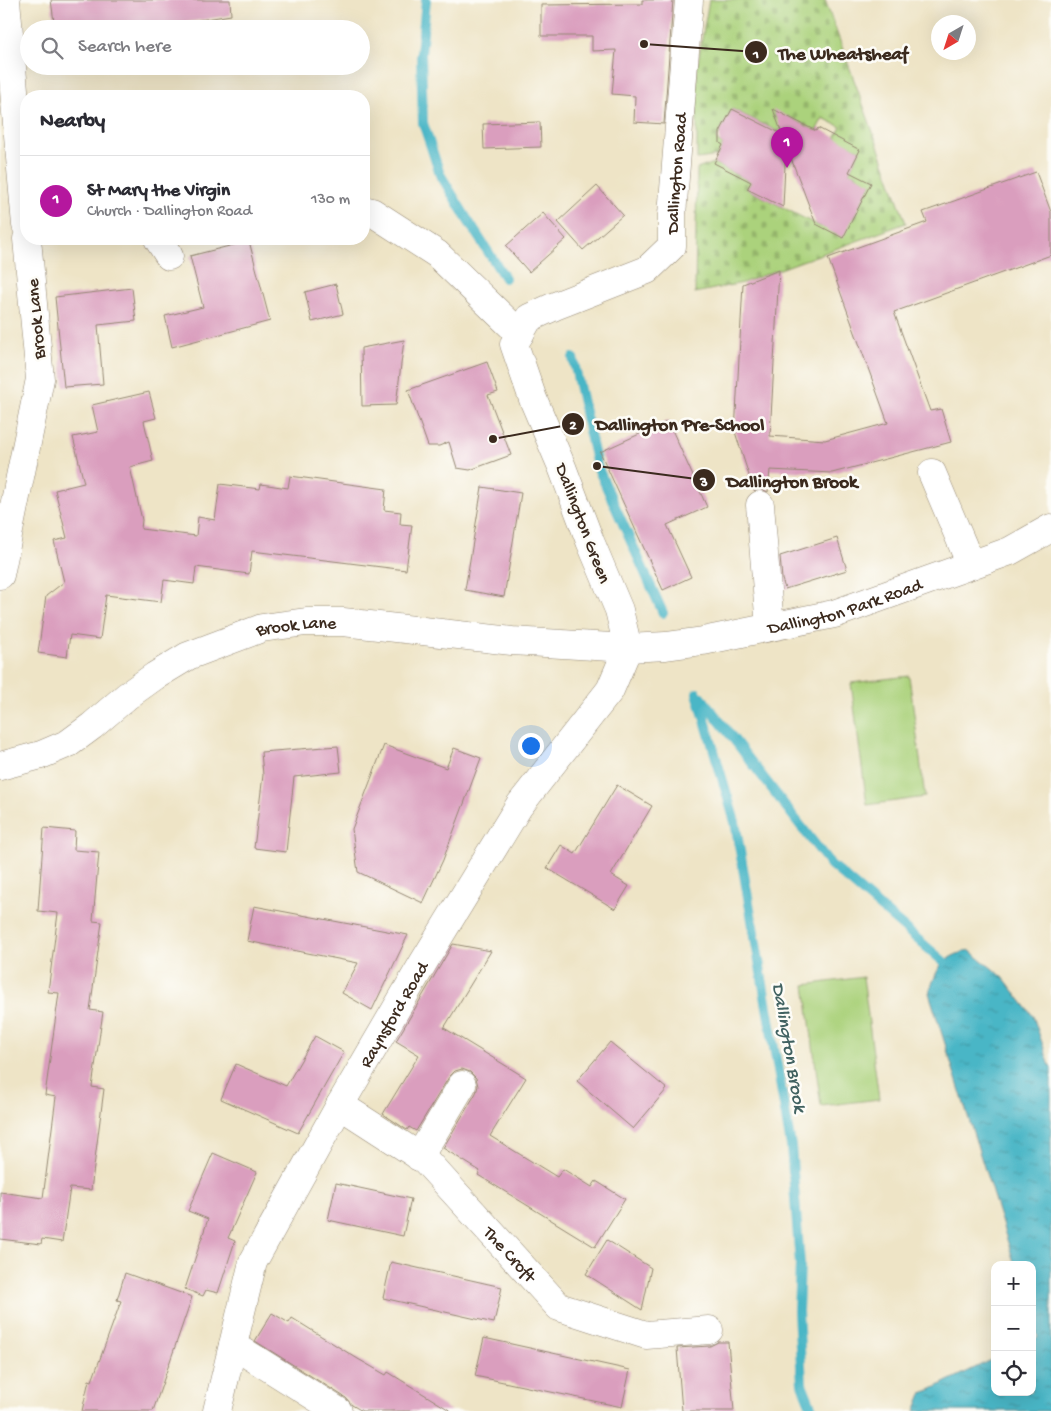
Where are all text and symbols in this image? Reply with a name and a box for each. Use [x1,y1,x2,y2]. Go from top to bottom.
north arrow [931,15,976,60]
search box [20,20,370,75]
icon: search [38,34,66,62]
callout: The Wheatsheaf [743,35,918,69]
text: Search here [78,36,172,59]
text: The Wheatsheaf [776,44,910,67]
text: 1 [752,46,759,64]
text: Nearby [40,110,105,135]
street label: Dallington Road [664,111,693,235]
pin: 1 [771,127,803,168]
text: St Mary the Virgin [87,180,230,203]
text: 1 [53,191,59,210]
text: 130 m [311,191,350,210]
text: Church · Dallington Road [87,203,252,222]
street label: Brook Lane [23,277,52,361]
callout: Dallington Pre-School [560,407,774,441]
text: Dallington Pre-School [594,415,764,438]
text: 2 [569,417,577,435]
street label: Dallington Green [549,460,614,587]
callout: Dallington Brook [692,463,868,497]
text: Dallington Brook [724,472,860,495]
text: 3 [699,474,708,492]
street label: Dallington Park Road [765,575,927,641]
street label: Brook Lane [252,614,337,643]
your location [518,733,544,759]
street label: Raynsford Road [356,958,435,1072]
water label: Dallington Brook [765,981,811,1116]
street label: The Croft [477,1222,540,1289]
map controls [991,1261,1036,1396]
button: + [991,1261,1036,1306]
button: − [991,1306,1036,1351]
button: locate [991,1351,1036,1396]

